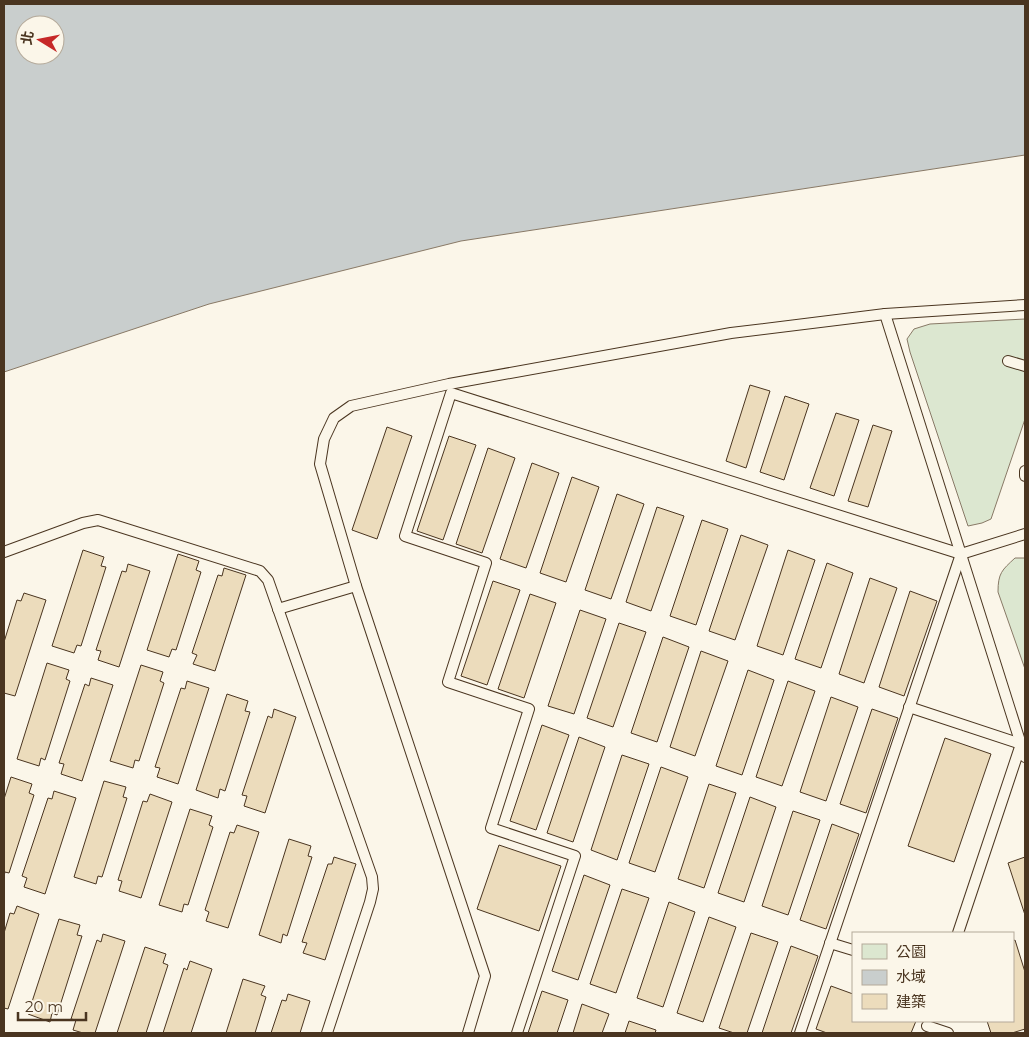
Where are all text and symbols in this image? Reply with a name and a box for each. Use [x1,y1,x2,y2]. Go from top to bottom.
north arrow [15,15,65,65]
text: 北 [17,29,37,46]
legend [852,932,1014,1022]
text: 公園 [896,942,926,961]
text: 水域 [896,967,926,986]
scale bar [18,990,85,1022]
text: 建築 [896,992,926,1011]
text: 20 m [25,997,63,1016]

